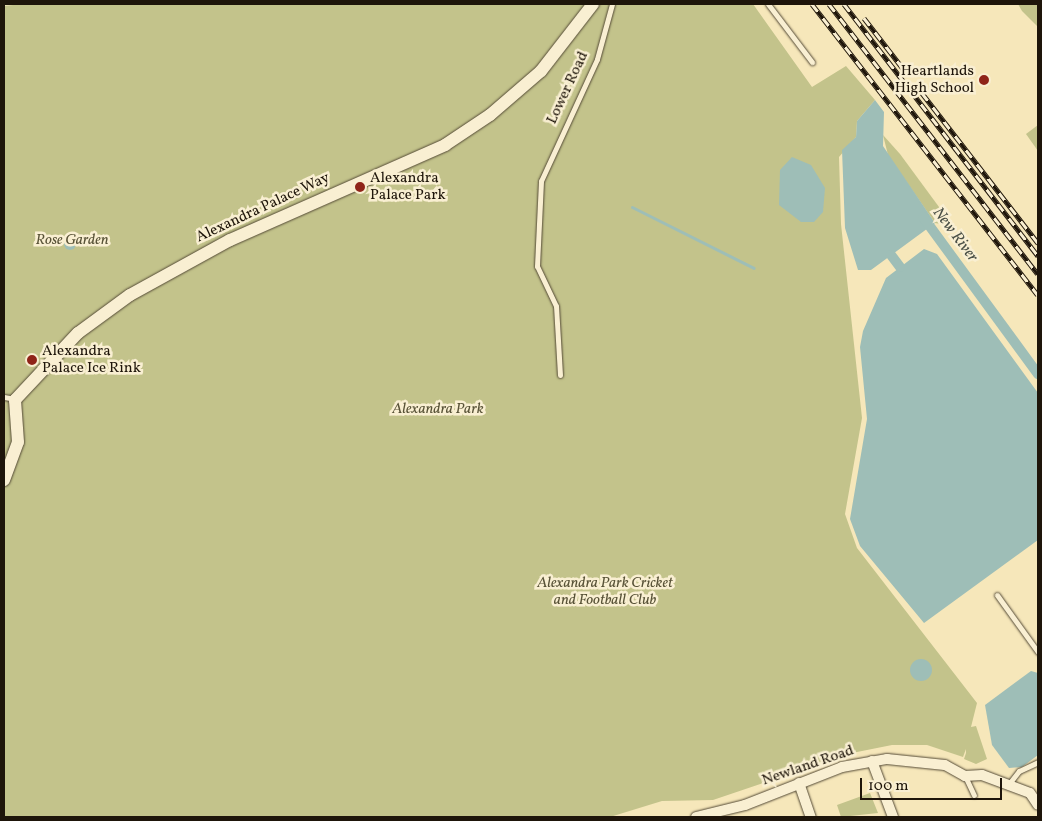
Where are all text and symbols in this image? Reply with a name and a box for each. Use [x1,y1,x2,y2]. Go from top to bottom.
street label: Lower Road [543,49,593,127]
place label: Heartlands High School [895,62,974,97]
marker: Heartlands High School [978,74,990,86]
street label: Alexandra Palace Way [193,169,333,247]
place label: Alexandra Palace Park [370,169,446,204]
marker: Alexandra Palace Park [354,181,366,193]
water label: New River [928,204,982,266]
park label: Rose Garden [36,232,108,250]
place label: Alexandra Palace Ice Rink [42,342,141,377]
marker: Alexandra Palace Ice Rink [26,354,38,366]
park label: Alexandra Park [392,401,484,419]
park label: Alexandra Park Cricket and Football Club [537,574,673,609]
street label: Newland Road [760,742,856,790]
scale bar [862,768,1004,800]
text: 100 m [868,776,908,797]

